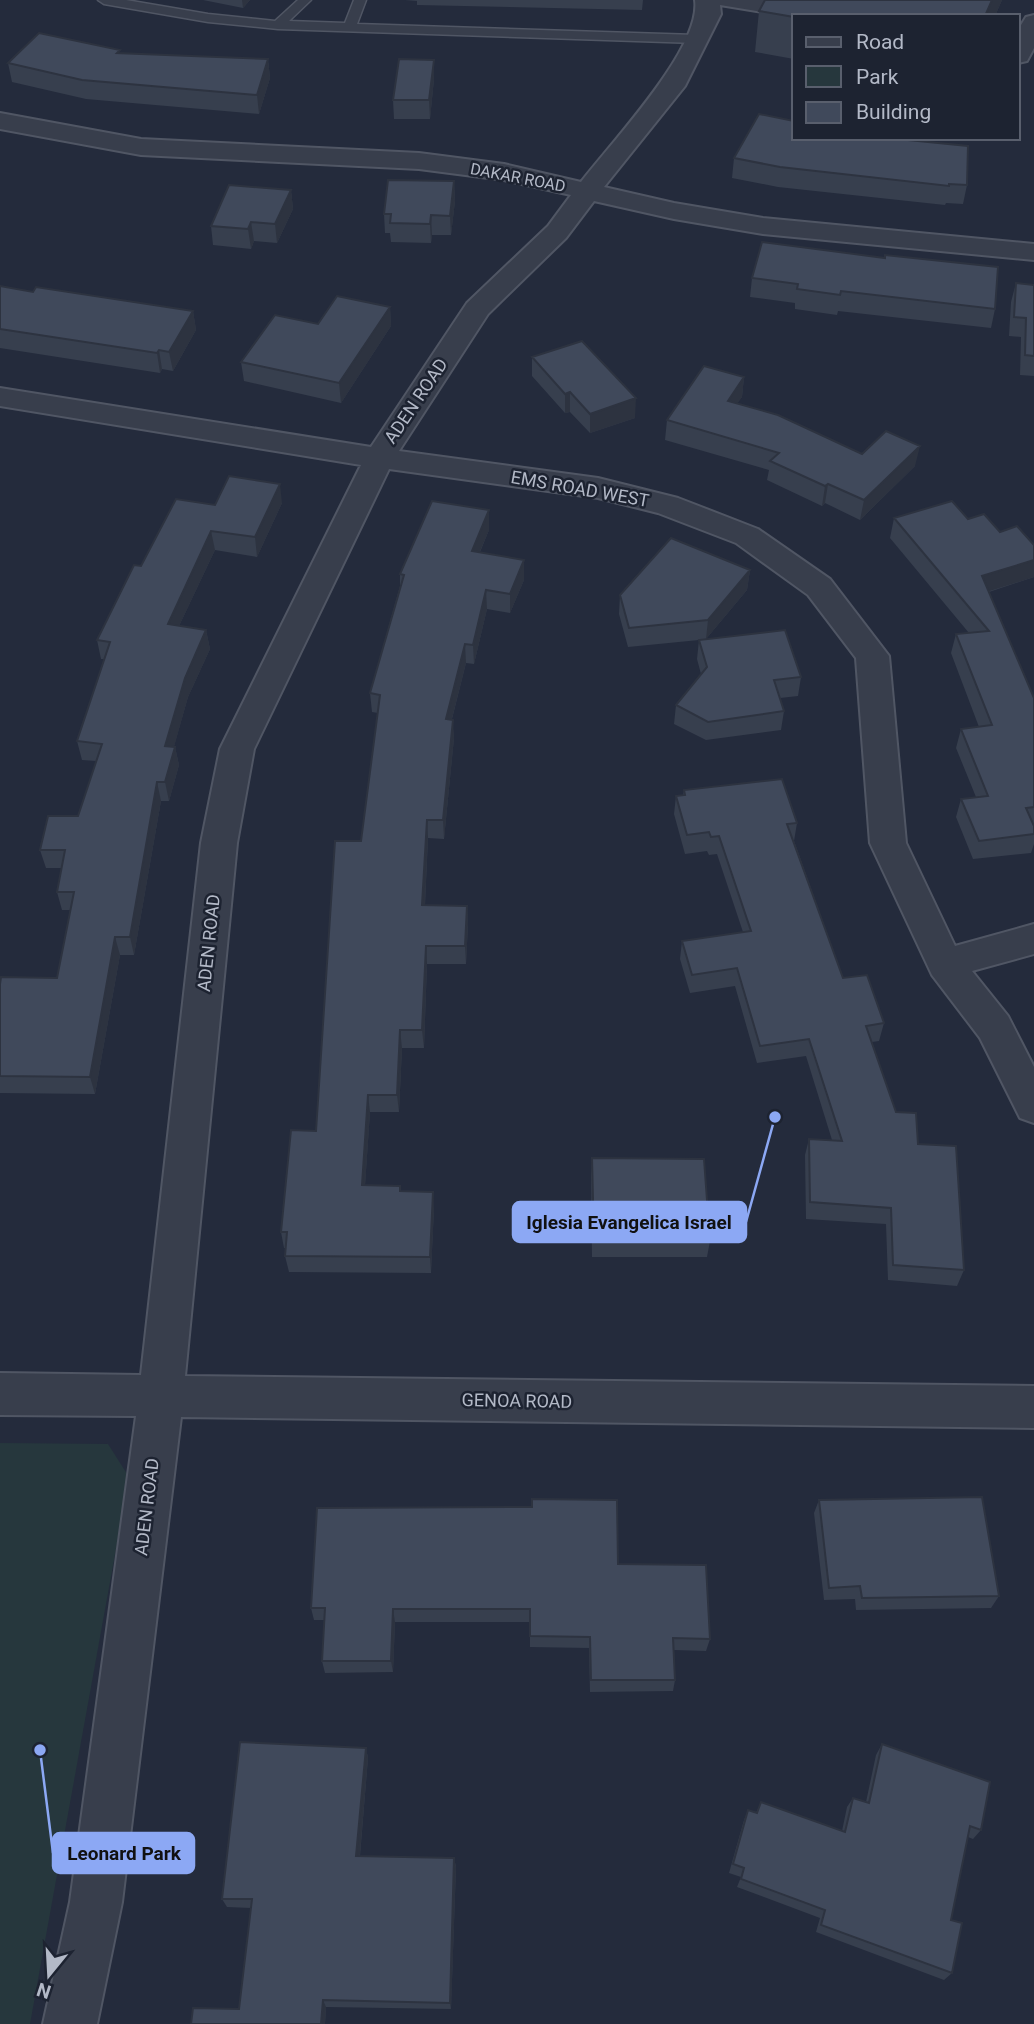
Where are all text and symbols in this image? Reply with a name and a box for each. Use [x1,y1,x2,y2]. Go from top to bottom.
legend [792,14,1020,140]
text: Road [856,30,904,54]
text: Park [856,65,899,89]
text: Building [856,100,931,124]
street label: DAKAR ROAD [469,159,567,196]
street label: ADEN ROAD [379,354,452,447]
street label: EMS ROAD WEST [509,466,651,511]
street label: ADEN ROAD [193,893,224,993]
callout: Iglesia Evangelica Israel [513,1202,746,1242]
text: Iglesia Evangelica Israel [526,1211,732,1234]
street label: GENOA ROAD [462,1389,572,1412]
street label: ADEN ROAD [130,1457,163,1557]
callout: Leonard Park [53,1833,194,1873]
text: Leonard Park [67,1842,182,1865]
north arrow [14,1940,84,2010]
text: N [34,1978,54,2004]

